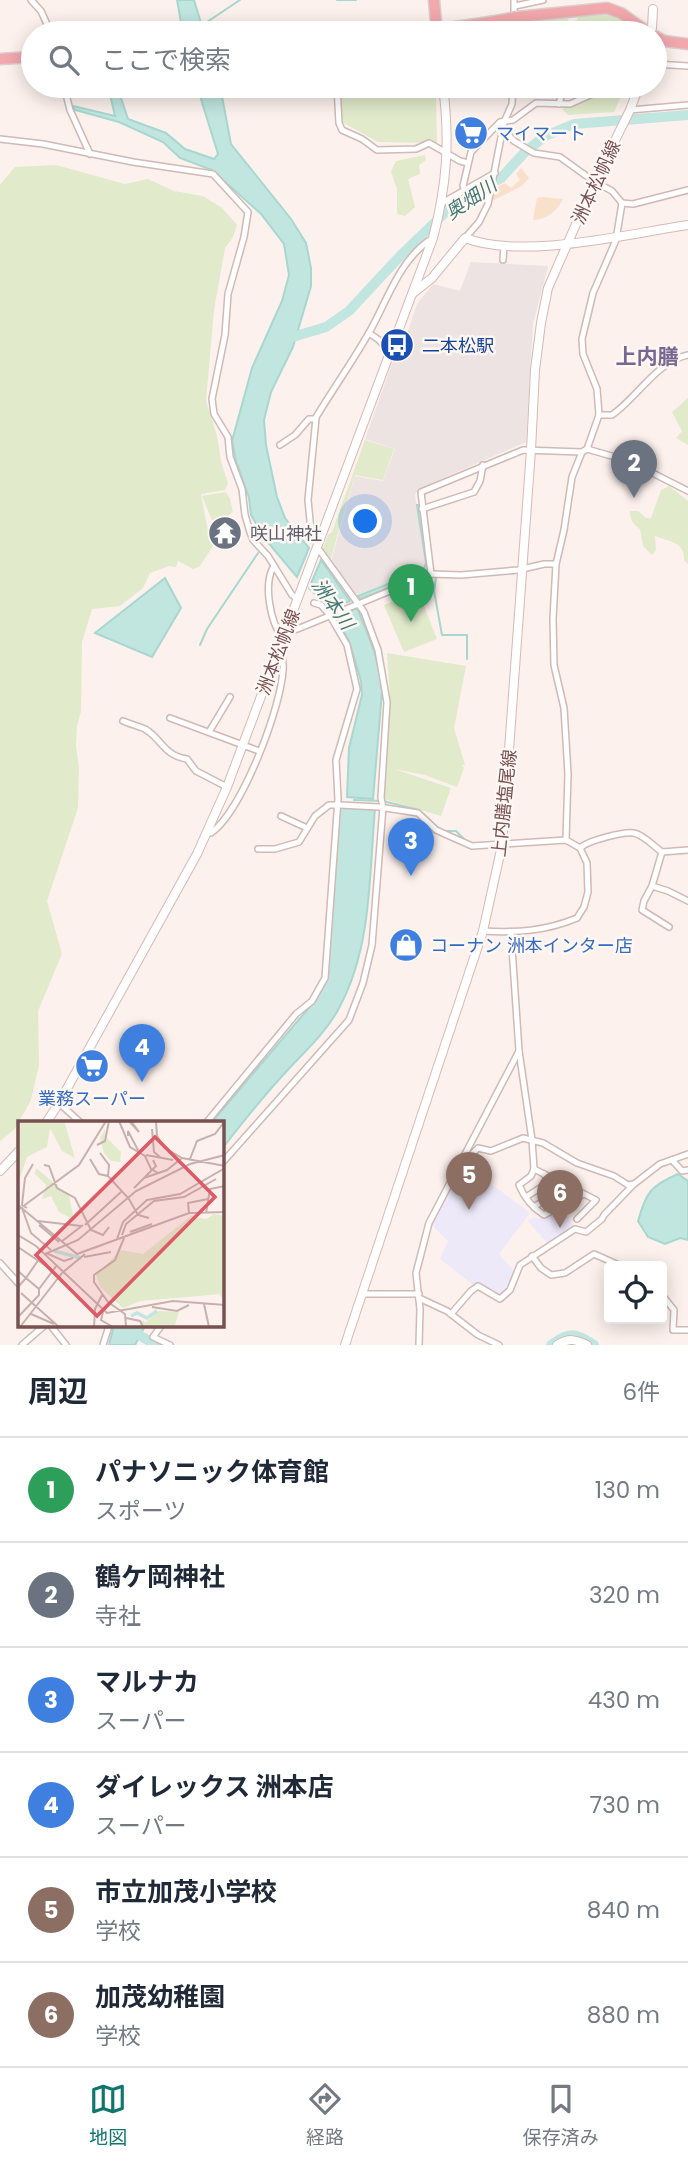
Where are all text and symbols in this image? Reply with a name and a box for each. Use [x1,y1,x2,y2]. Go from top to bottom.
search box [21,21,667,98]
icon: search [45,41,83,79]
text: ここで検索 [101,42,231,78]
supermarket icon: マイマート [452,114,490,152]
place label: マイマート [496,121,586,146]
street label: 洲本松帆線 [566,136,626,228]
water label: 奥畑川 [440,171,504,226]
bus stop icon: 二本松駅 [378,326,416,364]
place label: 二本松駅 [422,333,494,358]
district label: 上内膳 [616,342,679,371]
pin: 2 [611,440,657,498]
your location [348,504,382,538]
temple icon: 咲山神社 [206,514,244,552]
place label: 咲山神社 [250,521,322,546]
pin: 1 [388,564,434,622]
water label: 洲本川 [306,573,362,637]
street label: 洲本松帆線 [250,606,306,698]
street label: 上内膳塩尾線 [486,748,522,858]
pin: 3 [388,818,434,876]
shop icon: コーナン 洲本インター店 [387,926,425,964]
place label: コーナン 洲本インター店 [430,933,633,958]
pin: 4 [119,1024,165,1082]
supermarket icon: 業務スーパー [73,1047,111,1085]
place label: 業務スーパー [38,1086,146,1111]
inset map [18,1121,224,1328]
pin: 5 [446,1152,492,1210]
pin: 6 [537,1170,583,1228]
map controls [604,1261,667,1324]
button: locate [604,1261,667,1324]
text: 周辺 [28,1370,88,1413]
text: 6件 [622,1376,660,1408]
text: パナソニック体育館 [95,1454,329,1490]
text: 1 [47,1474,55,1506]
text: 130 m [595,1474,660,1506]
text: スポーツ [95,1495,187,1527]
text: 鶴ケ岡神社 [95,1559,225,1595]
text: 2 [44,1579,58,1611]
text: 320 m [589,1579,660,1611]
text: 寺社 [95,1600,141,1632]
text: マルナカ [95,1664,199,1700]
text: 3 [44,1684,58,1716]
text: 430 m [588,1684,660,1716]
text: スーパー [95,1705,187,1737]
text: ダイレックス 洲本店 [95,1769,334,1805]
text: 4 [43,1789,59,1821]
text: 730 m [590,1789,660,1821]
text: スーパー [95,1810,187,1842]
text: 市立加茂小学校 [95,1874,277,1910]
text: 5 [44,1894,58,1926]
text: 840 m [587,1894,660,1926]
text: 学校 [95,1915,141,1947]
text: 加茂幼稚園 [95,1979,225,2015]
text: 6 [44,1999,58,2031]
text: 880 m [587,1999,660,2031]
text: 学校 [95,2020,141,2052]
tab: 地図 [89,2080,127,2152]
tab: 経路 [306,2080,344,2152]
tab: 保存済み [523,2080,599,2152]

